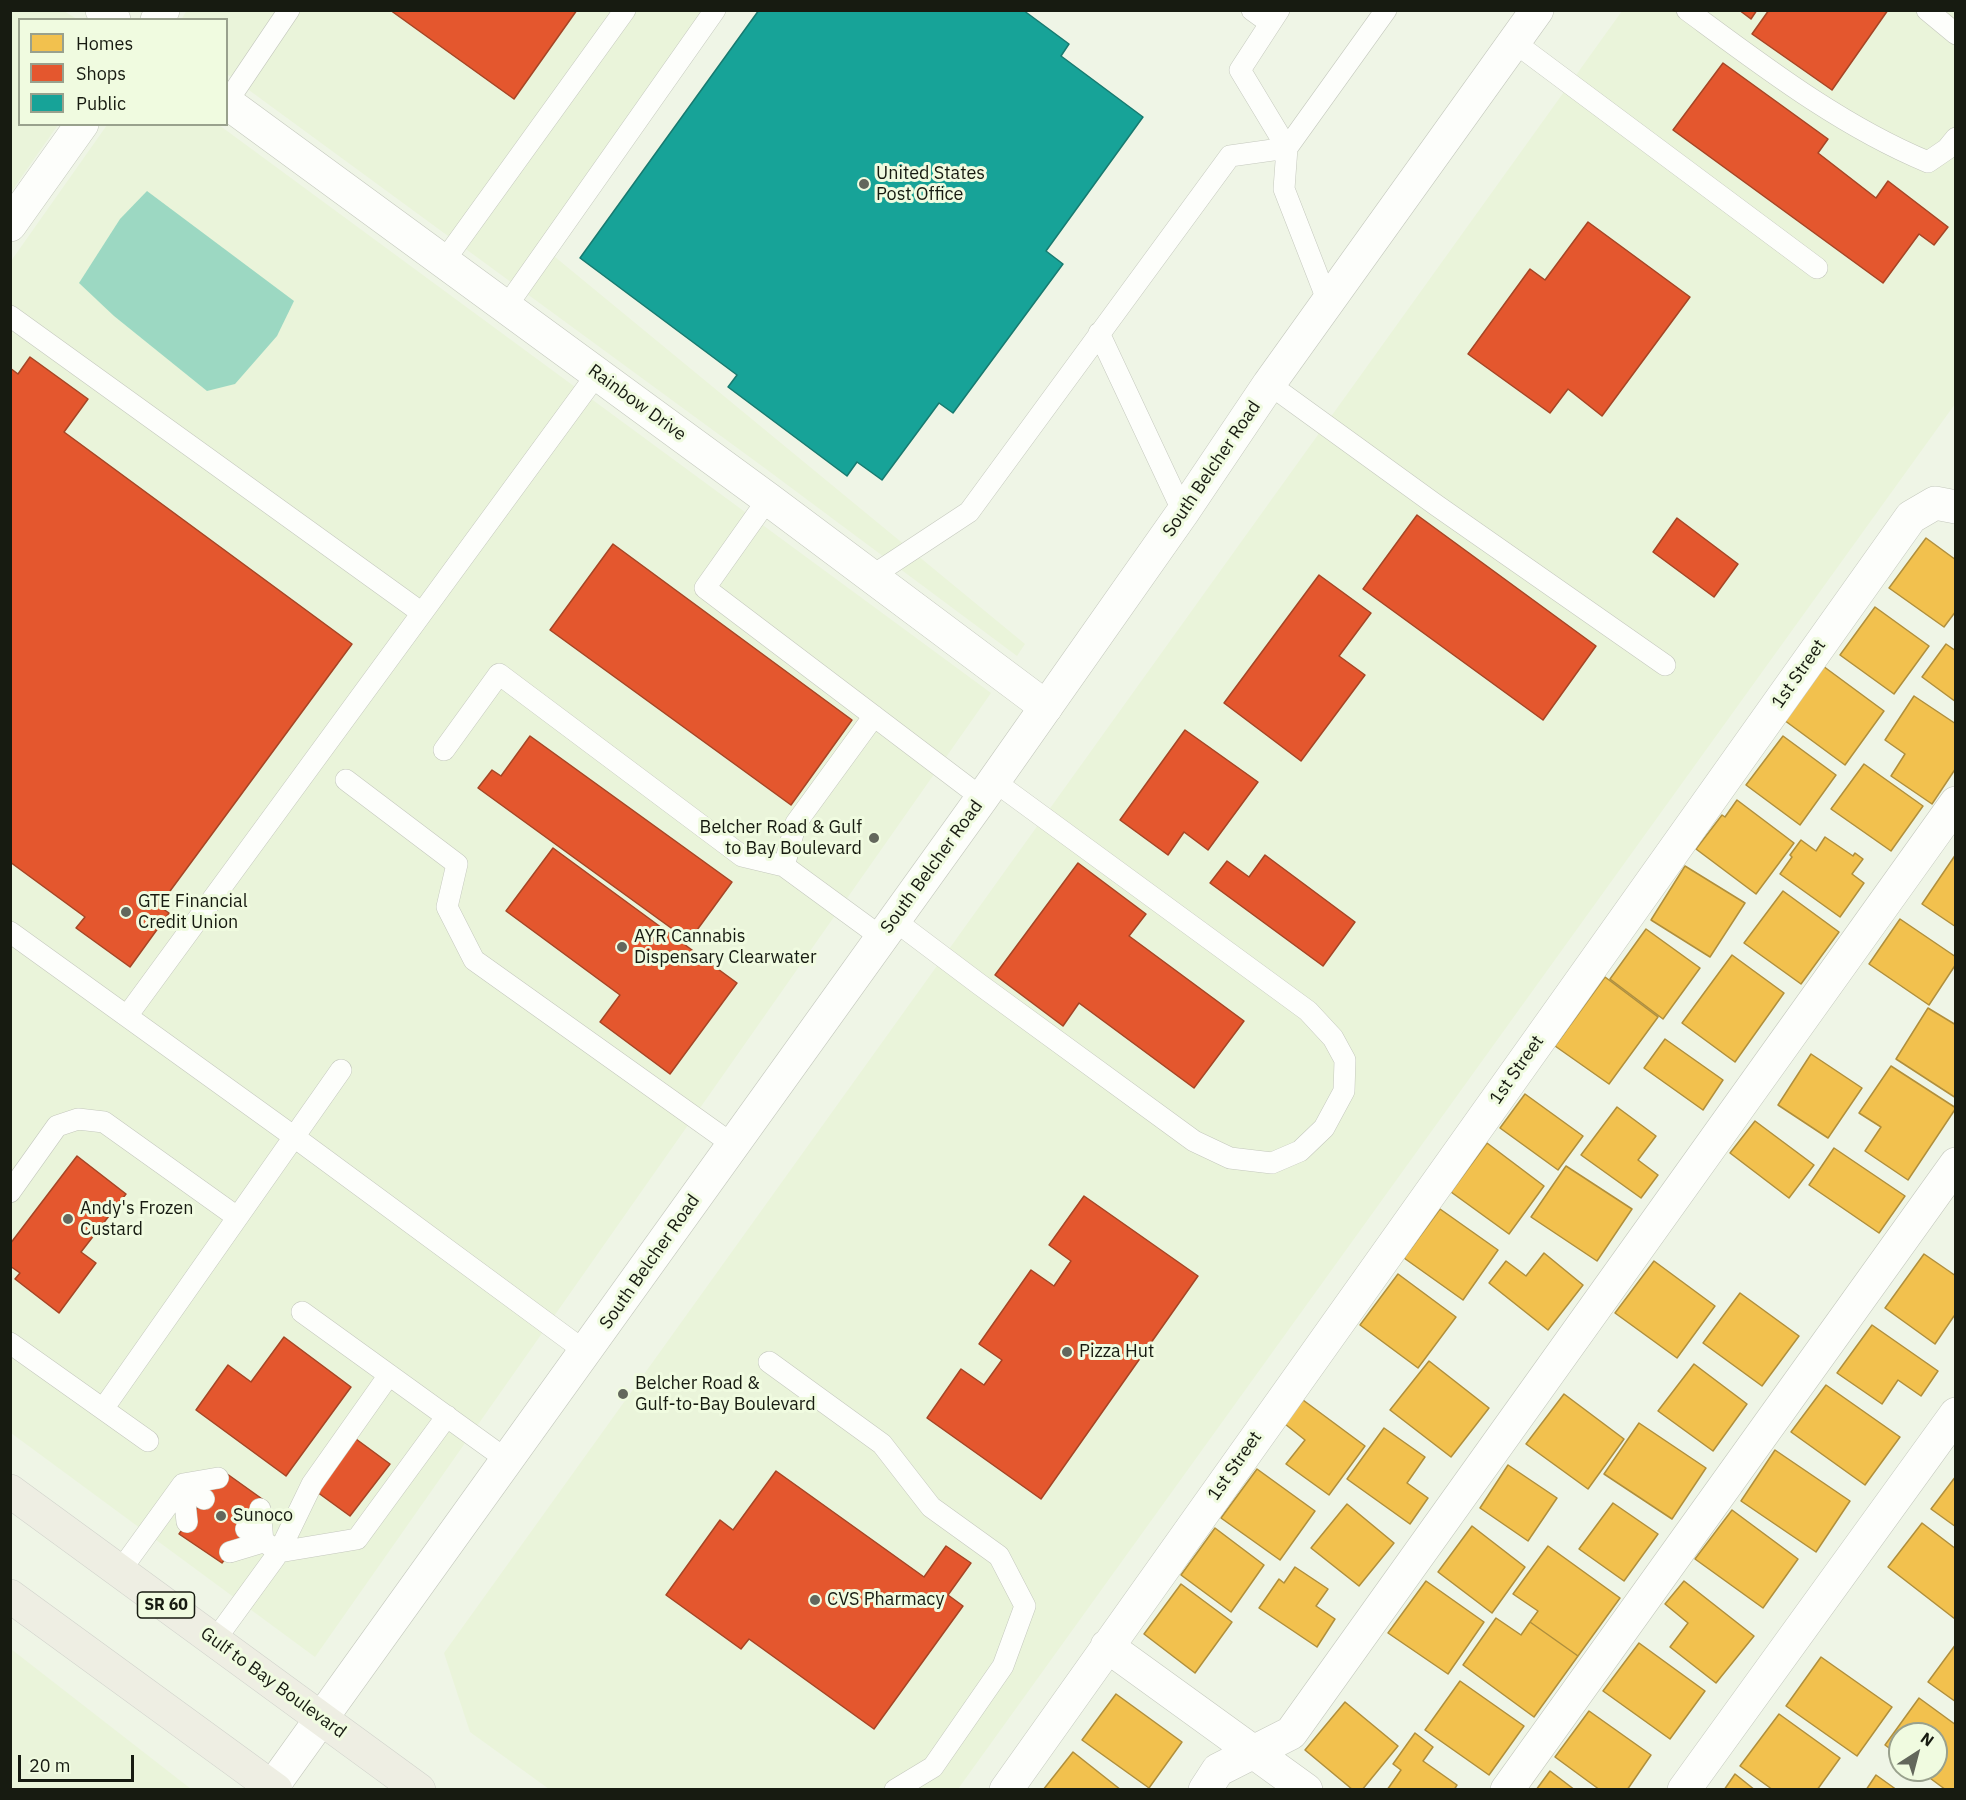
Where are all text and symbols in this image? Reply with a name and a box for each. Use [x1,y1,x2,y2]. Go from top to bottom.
legend [18,18,228,126]
text: Homes [76,32,133,55]
text: Shops [76,62,126,85]
text: Public [76,92,126,115]
place label: United States Post Office [876,163,985,206]
marker: United States Post Office [857,177,871,191]
street label: Rainbow Drive [584,360,690,446]
street label: South Belcher Road [1158,397,1266,541]
street label: 1st Street [1767,635,1831,713]
street label: South Belcher Road [876,796,988,938]
place label: Belcher Road & Gulf to Bay Boulevard [700,817,862,860]
marker: Belcher Road & Gulf to Bay Boulevard [867,831,881,845]
place label: GTE Financial Credit Union [138,891,248,934]
marker: GTE Financial Credit Union [119,905,133,919]
place label: AYR Cannabis Dispensary Clearwater [634,926,817,968]
marker: AYR Cannabis Dispensary Clearwater [615,940,629,954]
street label: 1st Street [1485,1031,1549,1109]
street label: South Belcher Road [595,1190,705,1334]
place label: Andy's Frozen Custard [80,1198,193,1240]
marker: Andy's Frozen Custard [61,1212,75,1226]
place label: Pizza Hut [1079,1341,1154,1363]
marker: Pizza Hut [1060,1345,1074,1359]
place label: Belcher Road & Gulf-to-Bay Boulevard [635,1373,816,1416]
marker: Belcher Road & Gulf-to-Bay Boulevard [616,1387,630,1401]
street label: 1st Street [1203,1427,1267,1505]
place label: Sunoco [233,1505,293,1527]
marker: Sunoco [214,1509,228,1523]
place label: CVS Pharmacy [827,1589,944,1611]
road number: SR 60 [138,1592,195,1618]
marker: CVS Pharmacy [808,1593,822,1607]
street label: Gulf to Bay Boulevard [196,1623,350,1743]
north arrow [1888,1722,1948,1782]
text: N [1917,1728,1938,1751]
scale bar [21,1743,136,1781]
text: 20 m [29,1754,71,1777]

